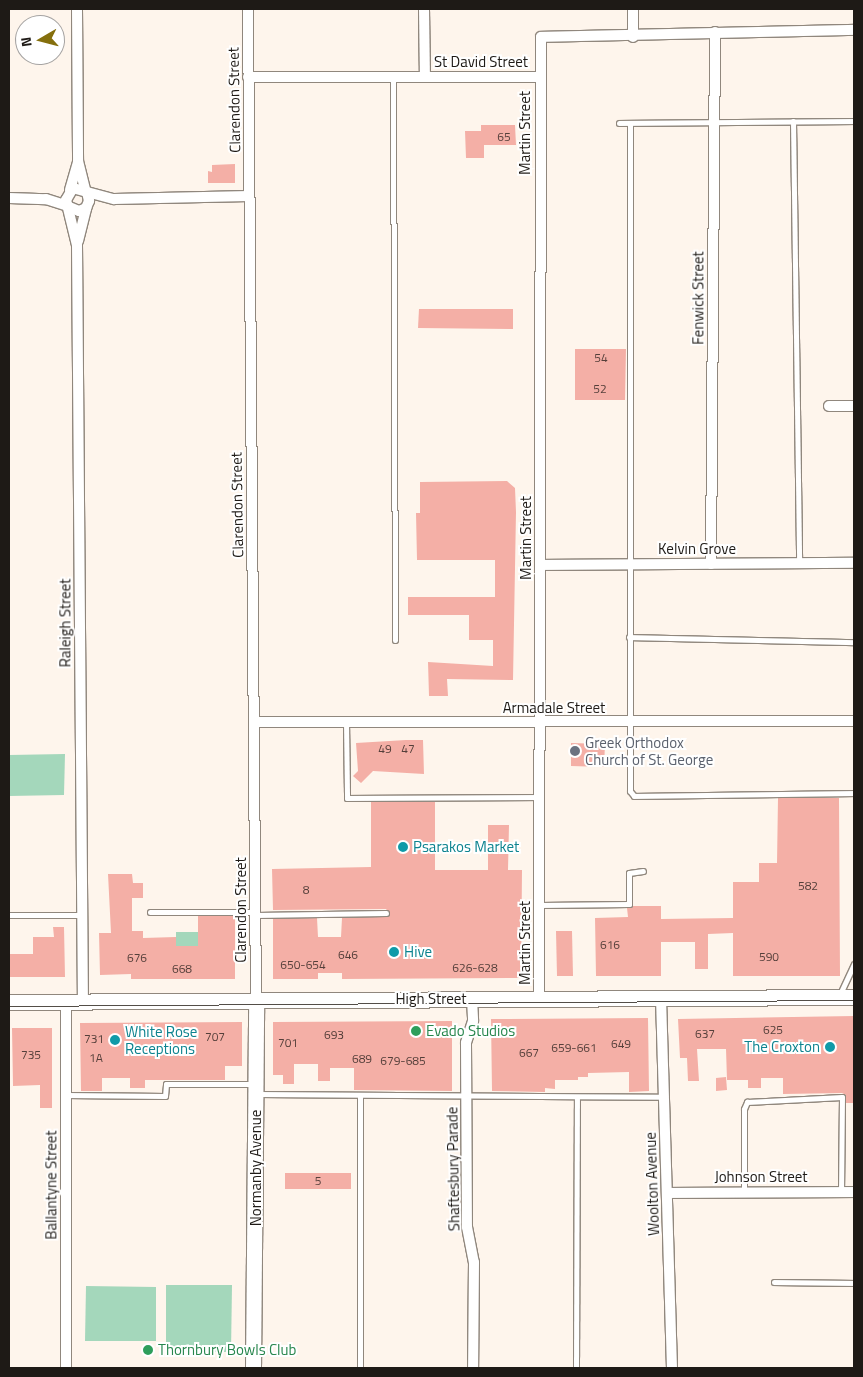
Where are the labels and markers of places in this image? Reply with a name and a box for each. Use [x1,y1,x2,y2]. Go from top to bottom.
place label: Greek Orthodox Church of St. George [585,733,713,768]
marker: Greek Orthodox Church of St. George [569,745,581,757]
place label: Psarakos Market [413,838,519,856]
marker: Psarakos Market [397,841,409,853]
place label: Hive [404,943,432,961]
marker: Hive [388,946,400,958]
place label: White Rose Receptions [125,1022,197,1057]
place label: Evado Studios [426,1022,515,1040]
marker: Evado Studios [410,1025,422,1037]
marker: White Rose Receptions [109,1034,121,1046]
place label: The Croxton [744,1038,820,1056]
marker: The Croxton [824,1041,836,1053]
place label: Thornbury Bowls Club [158,1341,296,1359]
marker: Thornbury Bowls Club [142,1344,154,1356]

